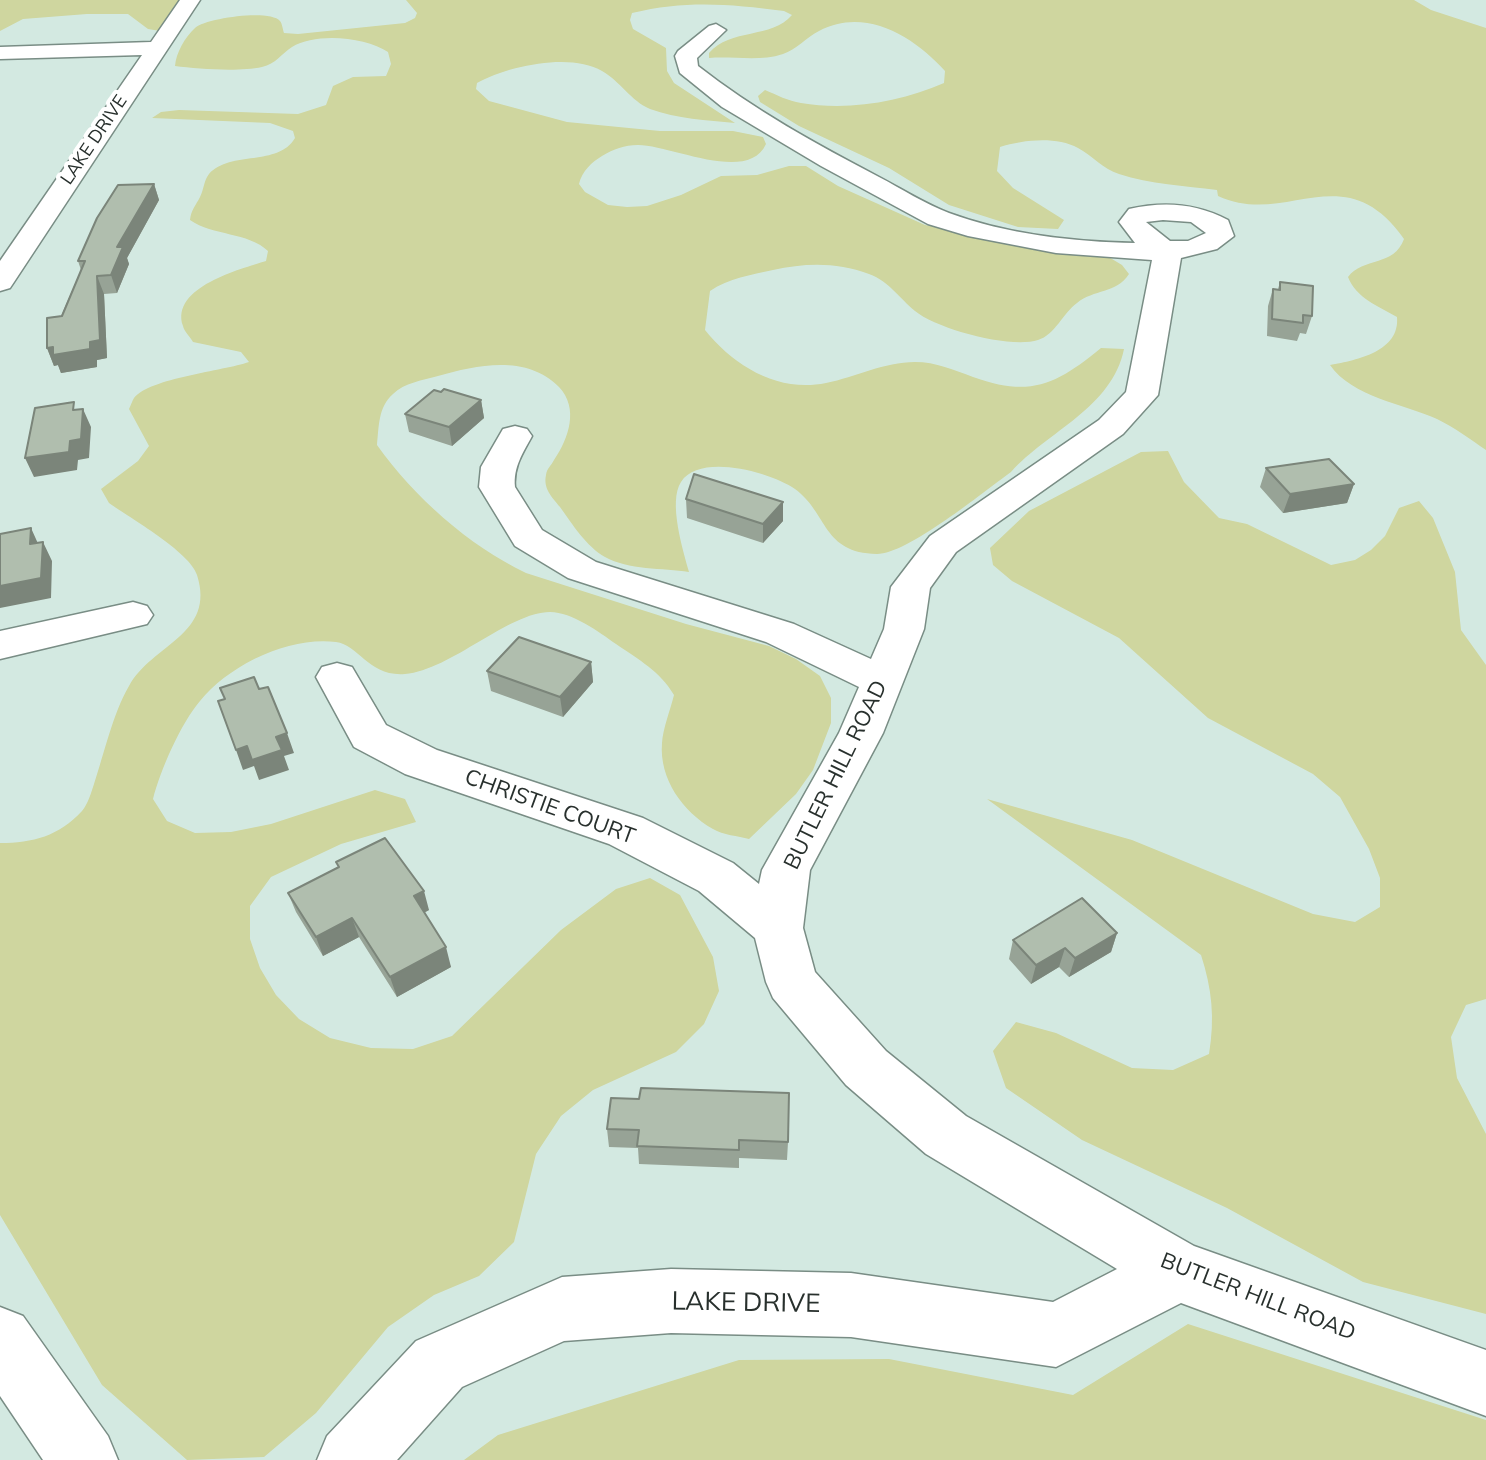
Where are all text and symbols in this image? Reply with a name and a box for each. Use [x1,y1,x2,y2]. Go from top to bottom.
street label: LAKE DRIVE [56,91,132,189]
street label: BUTLER HILL ROAD [779,676,893,874]
street label: CHRISTIE COURT [461,764,639,850]
street label: BUTLER HILL ROAD [1157,1248,1359,1346]
street label: LAKE DRIVE [671,1286,821,1320]

